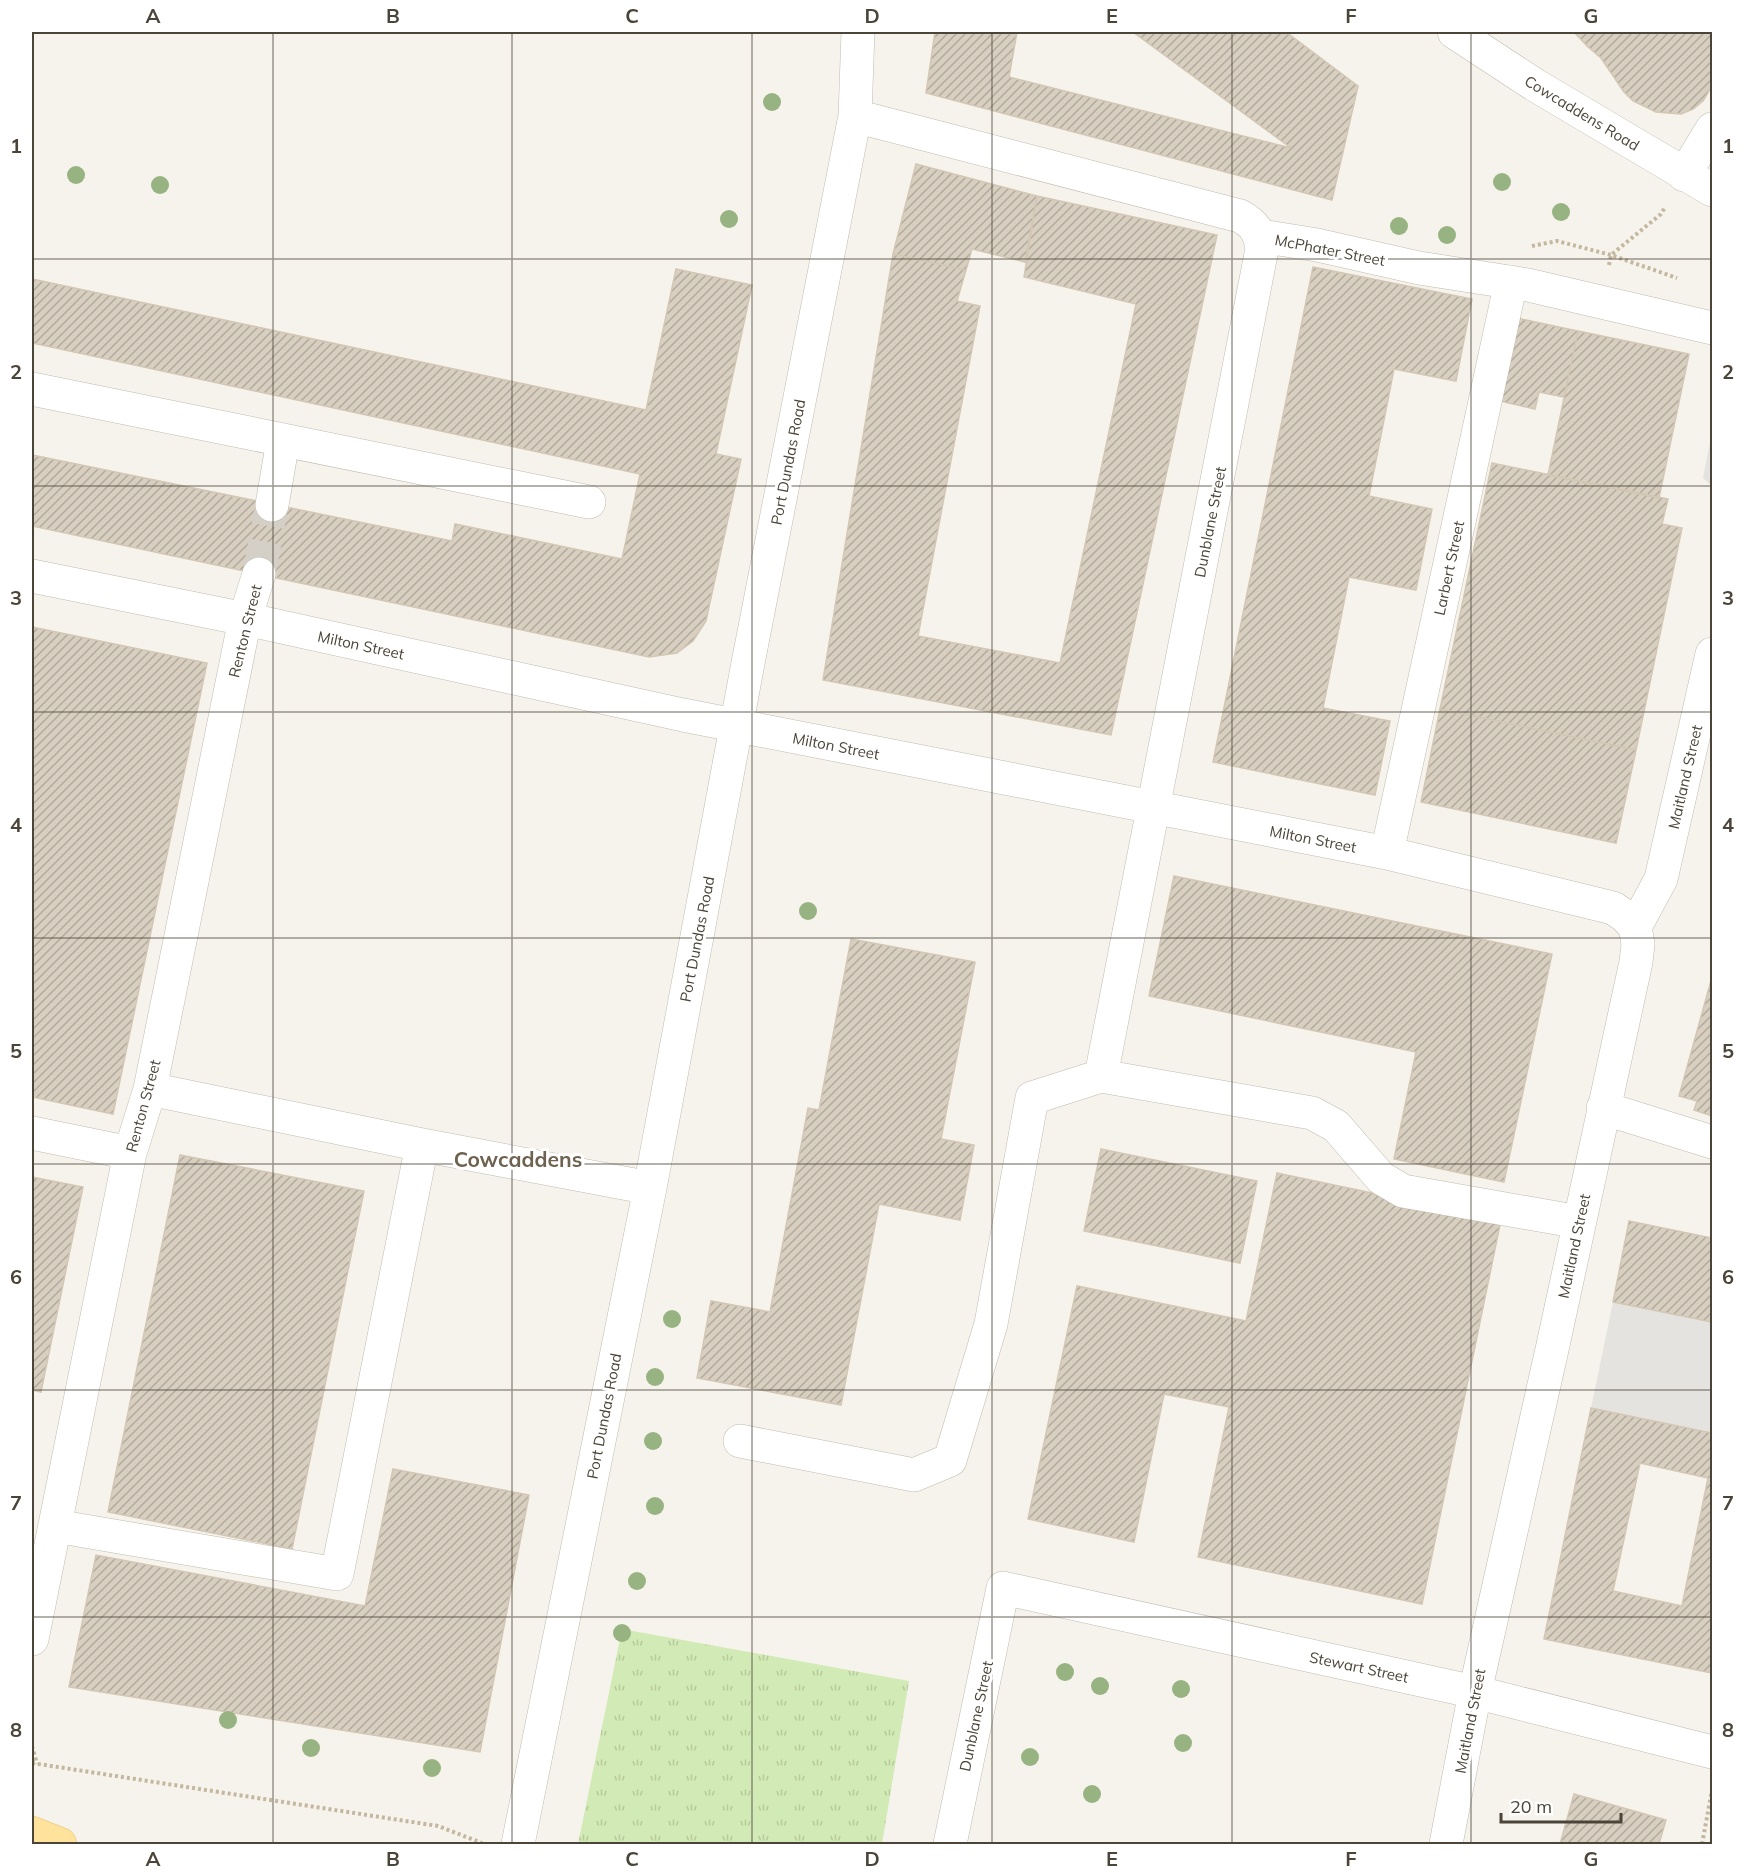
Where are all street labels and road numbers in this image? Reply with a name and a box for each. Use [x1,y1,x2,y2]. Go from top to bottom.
street label: Cowcaddens Road [1521,71,1643,155]
street label: McPhater Street [1273,230,1387,270]
street label: Port Dundas Road [766,397,810,527]
street label: Dunblane Street [1190,465,1230,579]
street label: Larbert Street [1430,519,1468,617]
street label: Renton Street [224,583,266,679]
street label: Milton Street [316,627,406,663]
street label: Maitland Street [1664,723,1706,831]
street label: Milton Street [791,728,881,764]
street label: Milton Street [1268,821,1358,857]
street label: Port Dundas Road [675,874,719,1004]
street label: Renton Street [122,1058,164,1154]
street label: Maitland Street [1554,1192,1594,1300]
street label: Port Dundas Road [582,1351,626,1481]
street label: Stewart Street [1308,1647,1410,1687]
street label: Dunblane Street [955,1659,997,1773]
street label: Maitland Street [1451,1667,1489,1775]

